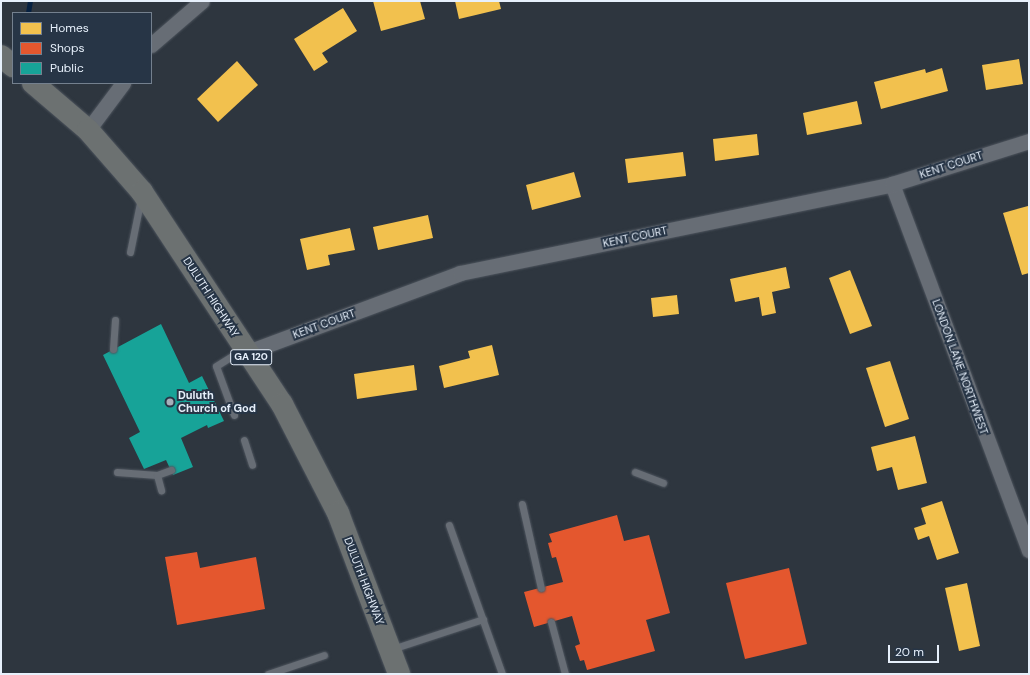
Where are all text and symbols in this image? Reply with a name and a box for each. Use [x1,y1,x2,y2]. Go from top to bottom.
legend [12,12,152,84]
text: Homes [50,20,89,36]
text: Shops [50,40,85,56]
text: Public [50,60,84,76]
street label: KENT COURT [918,149,984,181]
street label: KENT COURT [602,224,668,250]
street label: DULUTH HIGHWAY [180,255,242,339]
street label: LONDON LANE NORTHWEST [929,297,991,437]
street label: KENT COURT [291,307,357,341]
road number: GA 120 [230,349,272,365]
place label: Duluth Church of God [178,389,256,415]
marker: Duluth Church of God [165,397,175,407]
street label: DULUTH HIGHWAY [341,535,387,627]
scale bar [890,637,941,663]
text: 20 m [895,644,924,660]

